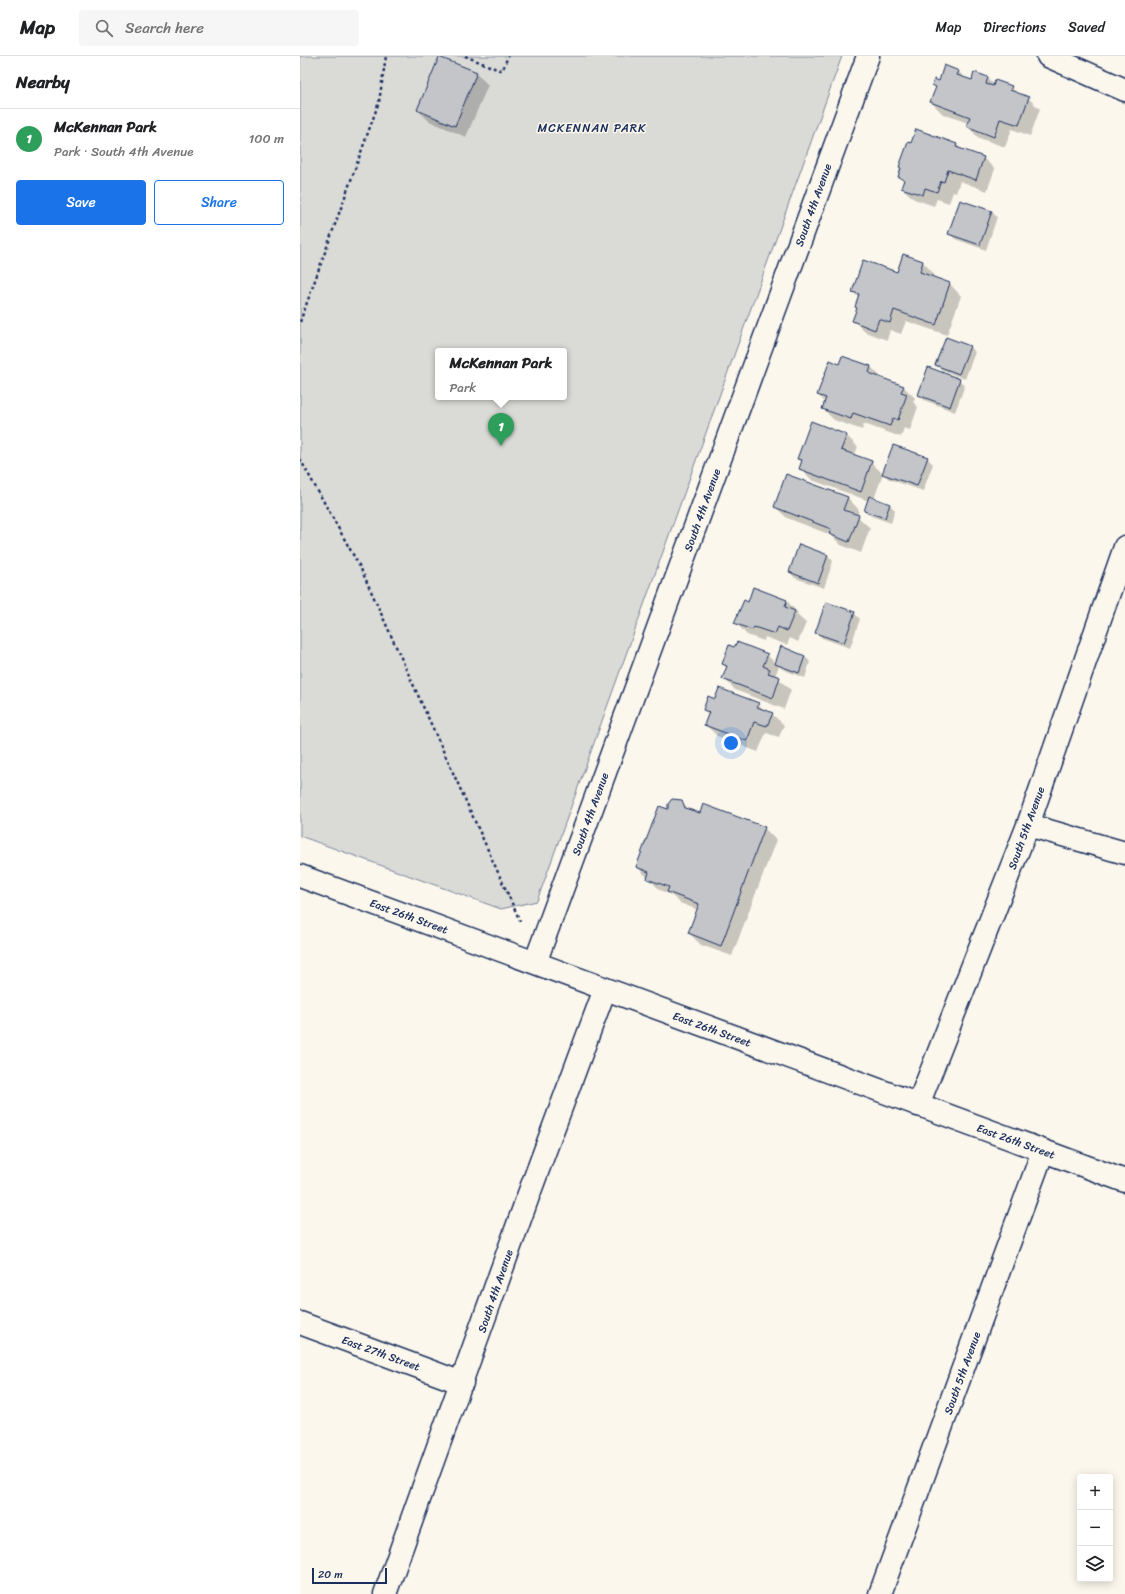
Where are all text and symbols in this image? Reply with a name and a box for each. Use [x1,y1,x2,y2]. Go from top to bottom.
search box [79,10,359,46]
text: Map [20,11,55,44]
text: Search here [125,15,204,41]
text: Map [935,15,961,40]
text: Directions [983,15,1046,40]
text: Saved [1068,15,1105,40]
icon: search [93,17,115,39]
text: Nearby [16,67,70,97]
text: McKennan Park [54,114,157,140]
district label: MCKENNAN PARK [538,117,646,139]
text: 1 [26,127,32,150]
text: 100 m [249,127,284,150]
text: Park · South 4th Avenue [54,140,194,163]
street label: South 4th Avenue [790,160,837,249]
button: Save [16,180,146,225]
button: Share [154,180,284,225]
popup [435,348,567,400]
text: McKennan Park [449,350,553,376]
text: Park [449,376,476,399]
pin: 1 [488,413,514,446]
street label: South 4th Avenue [679,465,726,554]
your location [721,733,741,753]
street label: South 4th Avenue [567,769,614,858]
street label: South 5th Avenue [1003,784,1050,872]
street label: East 26th Street [367,893,451,940]
street label: East 26th Street [670,1006,754,1053]
street label: East 26th Street [974,1118,1058,1165]
street label: South 4th Avenue [472,1246,519,1335]
street label: South 5th Avenue [939,1329,986,1417]
street label: East 27th Street [339,1330,423,1377]
map controls [1077,1474,1113,1582]
button: + [1077,1474,1113,1510]
button: − [1077,1510,1113,1546]
button: layers [1077,1546,1113,1582]
text: 20 m [318,1565,343,1584]
scale bar [312,1566,387,1585]

